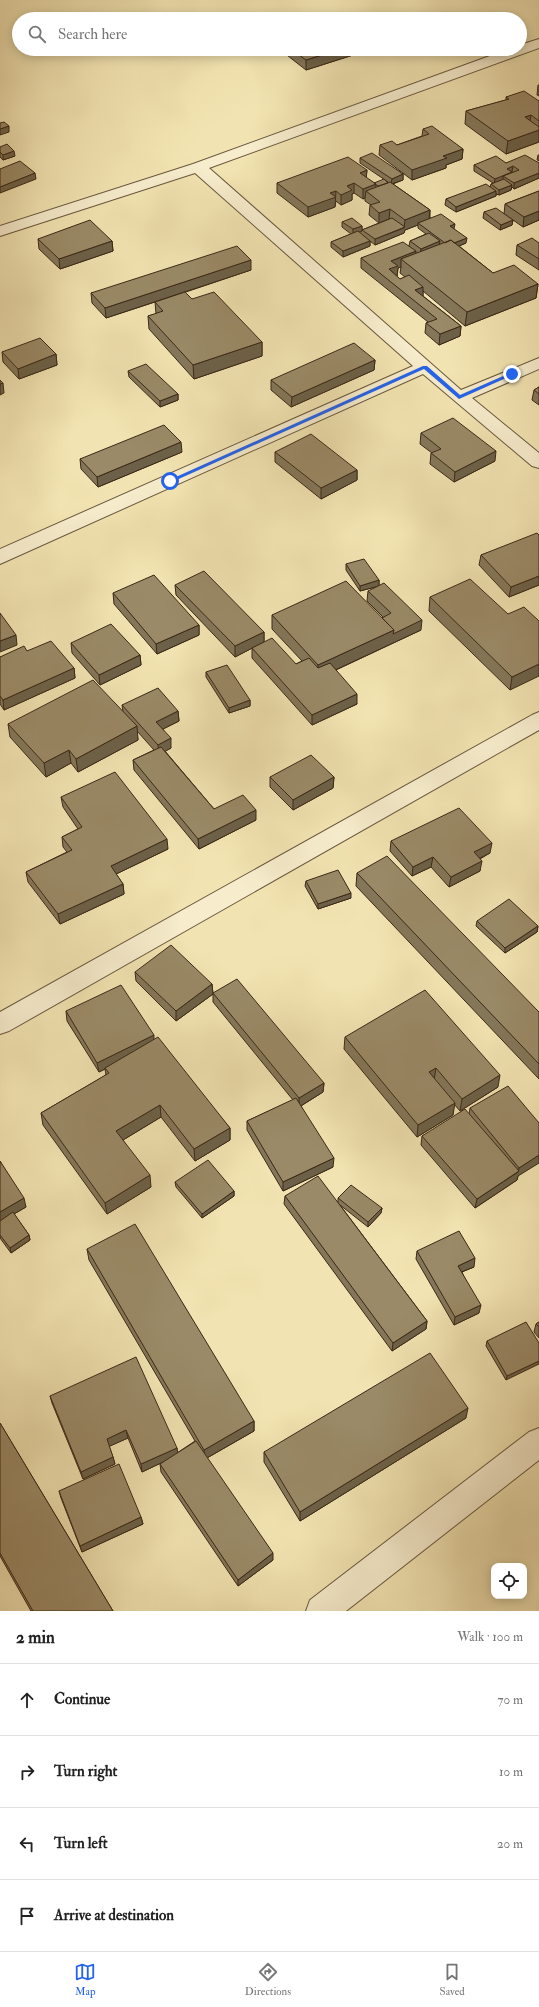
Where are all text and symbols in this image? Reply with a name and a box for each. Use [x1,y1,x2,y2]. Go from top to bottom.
search box [12,12,527,56]
icon: search [26,23,48,45]
text: Search here [58,25,127,44]
route end [503,365,521,383]
route start [161,472,179,490]
map controls [491,1563,527,1599]
button: locate [491,1563,527,1599]
text: 2 min [16,1627,55,1648]
text: Walk · 100 m [457,1629,523,1645]
icon: ahead [16,1689,38,1711]
text: Continue [54,1690,110,1709]
text: 70 m [498,1692,523,1708]
icon: right [16,1761,38,1783]
text: Turn right [54,1762,117,1781]
text: 10 m [499,1764,523,1780]
icon: left [16,1833,38,1855]
text: Turn left [54,1834,108,1853]
text: 20 m [497,1836,523,1852]
icon: arrive [16,1905,38,1927]
text: Arrive at destination [54,1906,174,1925]
tab: Map [74,1961,96,1998]
tab: Directions [245,1961,291,1998]
tab: Saved [440,1961,465,1998]

